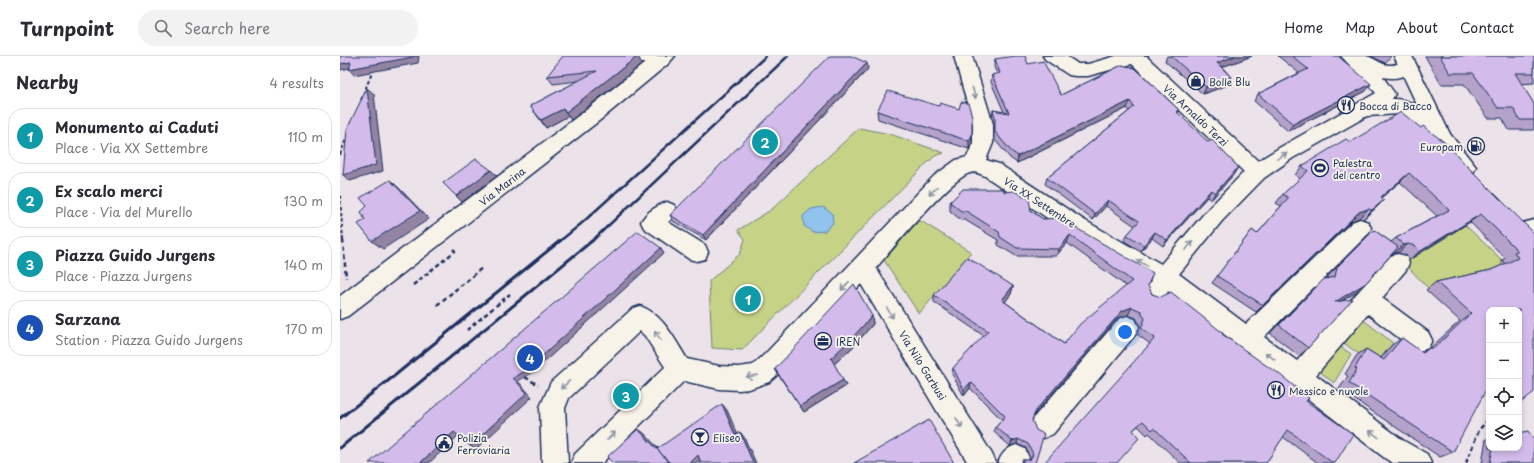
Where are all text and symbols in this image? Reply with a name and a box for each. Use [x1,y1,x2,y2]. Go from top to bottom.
search box [138,10,418,46]
text: Turnpoint [20,14,114,42]
text: Search here [184,16,270,39]
icon: search [152,17,174,39]
text: Home [1284,17,1323,38]
text: Map [1345,17,1375,38]
text: About [1397,17,1438,38]
text: Contact [1460,17,1514,38]
text: Nearby [16,69,78,95]
shop icon: Bolle Blu [1186,71,1206,91]
text: 4 results [270,73,324,92]
place label: Bolle Blu [1209,74,1250,89]
street label: Via Arnaldo Terzi [1160,81,1232,149]
one-way arrow [971,87,978,100]
restaurant icon: Bocca di Bacco [1336,95,1356,115]
place label: Bocca di Bacco [1359,98,1432,113]
text: Monumento ai Caduti [55,115,219,138]
text: 1 [27,127,33,146]
text: 110 m [288,127,323,146]
pin: 2 [752,127,778,157]
fuel station icon: Europam [1466,136,1486,156]
text: Place · Via XX Settembre [55,138,208,157]
place label: Europam [1420,139,1463,154]
one-way arrow [1276,152,1287,160]
place label: Palestra del centro [1333,155,1381,182]
sports icon: Palestra del centro [1310,158,1330,178]
street label: Via Marina [476,163,529,209]
street label: Via XX Settembre [1001,173,1079,231]
text: Ex scalo merci [55,179,162,202]
one-way arrow [928,186,938,196]
text: 2 [25,191,35,210]
text: 130 m [284,191,323,210]
text: Place · Via del Murello [55,202,193,221]
one-way arrow [1185,241,1194,252]
text: Piazza Guido Jurgens [55,243,215,266]
text: 3 [26,255,34,274]
text: 140 m [284,255,323,274]
one-way arrow [1137,259,1149,267]
text: Place · Piazza Jurgens [55,266,192,285]
one-way arrow [840,281,850,291]
pin: 1 [735,284,761,314]
text: Sarzana [55,307,121,330]
one-way arrow [887,307,895,319]
map controls [1486,307,1522,451]
button: + [1486,307,1522,343]
text: 4 [26,319,34,338]
text: 170 m [285,319,323,338]
your location [1115,322,1135,342]
street label: Via Nilo Garbusi [896,327,951,403]
text: Station · Piazza Guido Jurgens [55,330,243,349]
one-way arrow [654,331,662,342]
office icon: IREN [813,331,833,351]
place label: IREN [836,334,860,349]
pin: 4 [517,343,543,373]
button: − [1486,343,1522,379]
one-way arrow [1265,352,1276,360]
one-way arrow [746,372,759,380]
button: locate [1486,379,1522,415]
restaurant icon: Messico e nuvole [1266,380,1286,400]
one-way arrow [560,381,570,390]
pin: 3 [613,381,639,411]
place label: Messico e nuvole [1289,383,1369,398]
button: layers [1486,415,1522,451]
one-way arrow [955,417,963,429]
bar icon: Eliseo [690,427,710,447]
place label: Polizia Ferroviaria [457,430,510,457]
place label: Eliseo [713,430,741,445]
one-way arrow [1369,430,1380,438]
one-way arrow [606,431,616,441]
public building icon: Polizia Ferroviaria [434,433,454,453]

